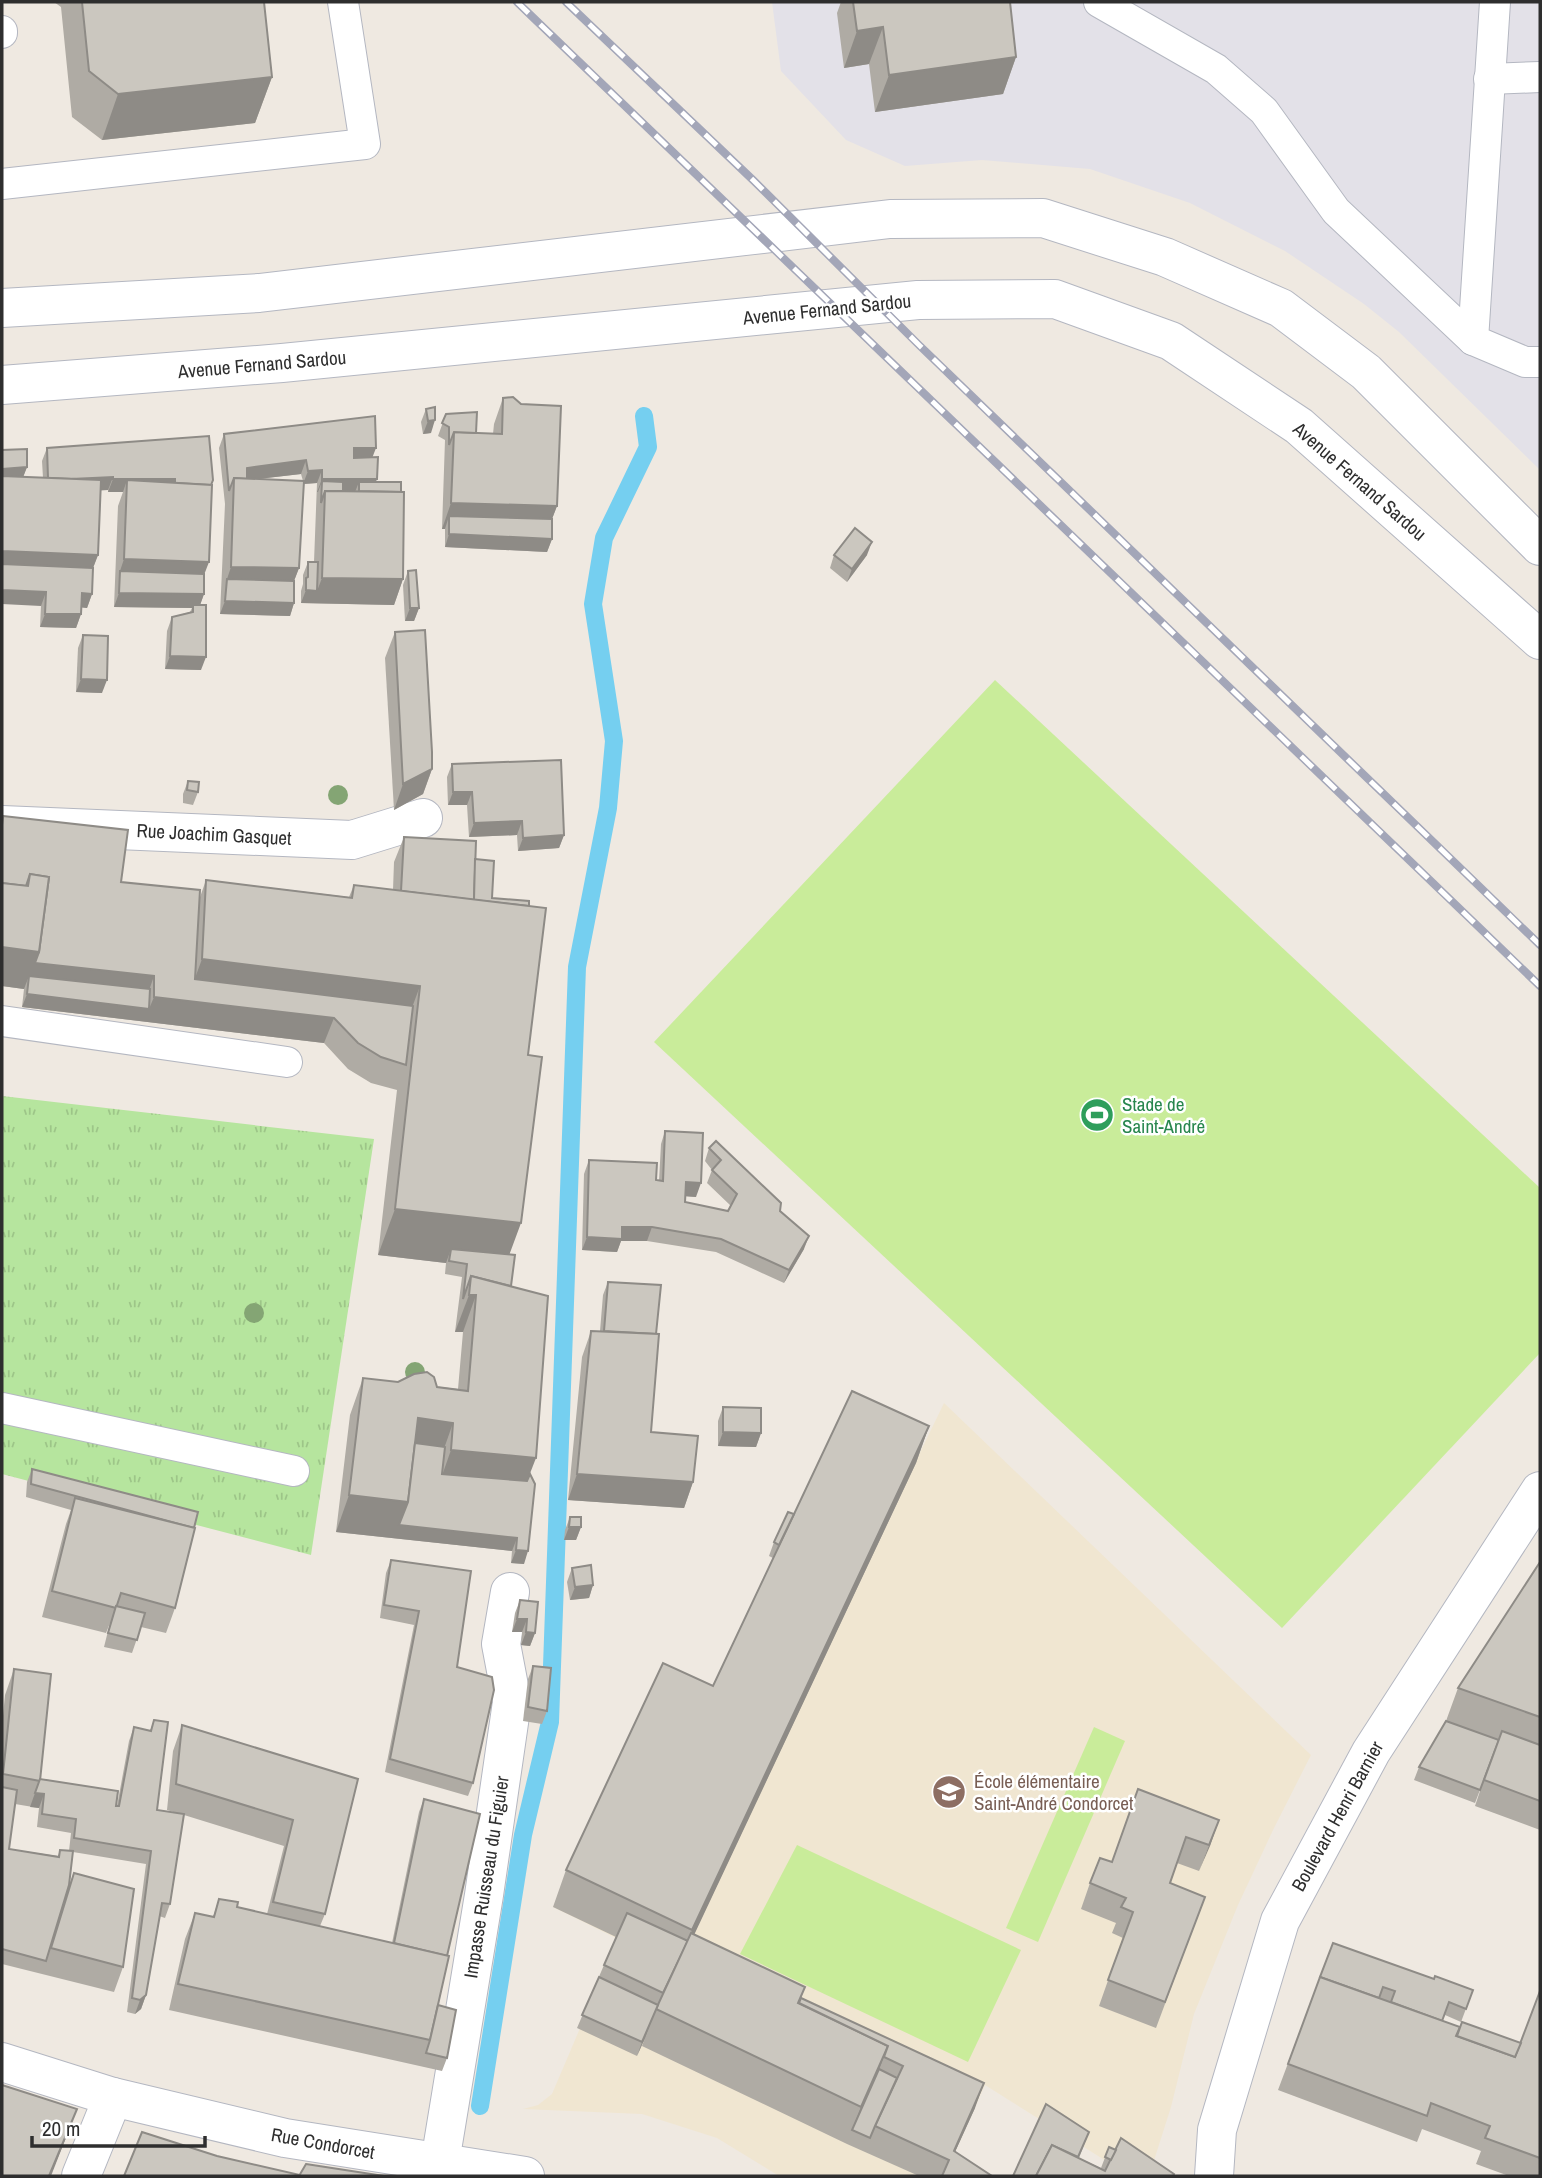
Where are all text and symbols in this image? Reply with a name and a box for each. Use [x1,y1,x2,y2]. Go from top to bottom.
street label: Avenue Fernand Sardou [741,287,912,331]
street label: Avenue Fernand Sardou [176,344,347,384]
street label: Avenue Fernand Sardou [1287,415,1432,546]
street label: Rue Joachim Gasquet [136,817,293,851]
place label: Stade de Saint-André [1122,1091,1205,1139]
sports icon: Stade de Saint-André [1078,1096,1116,1134]
street label: Boulevard Henri Barnier [1285,1736,1389,1896]
place label: École élémentaire Saint-André Condorcet [974,1768,1134,1816]
street label: Impasse Ruisseau du Figuier [457,1773,515,1980]
school or university icon: École élémentaire Saint-André Condorcet [930,1773,968,1811]
scale bar [32,2104,205,2148]
text: 20 m [42,2114,80,2143]
street label: Rue Condorcet [269,2121,378,2165]

